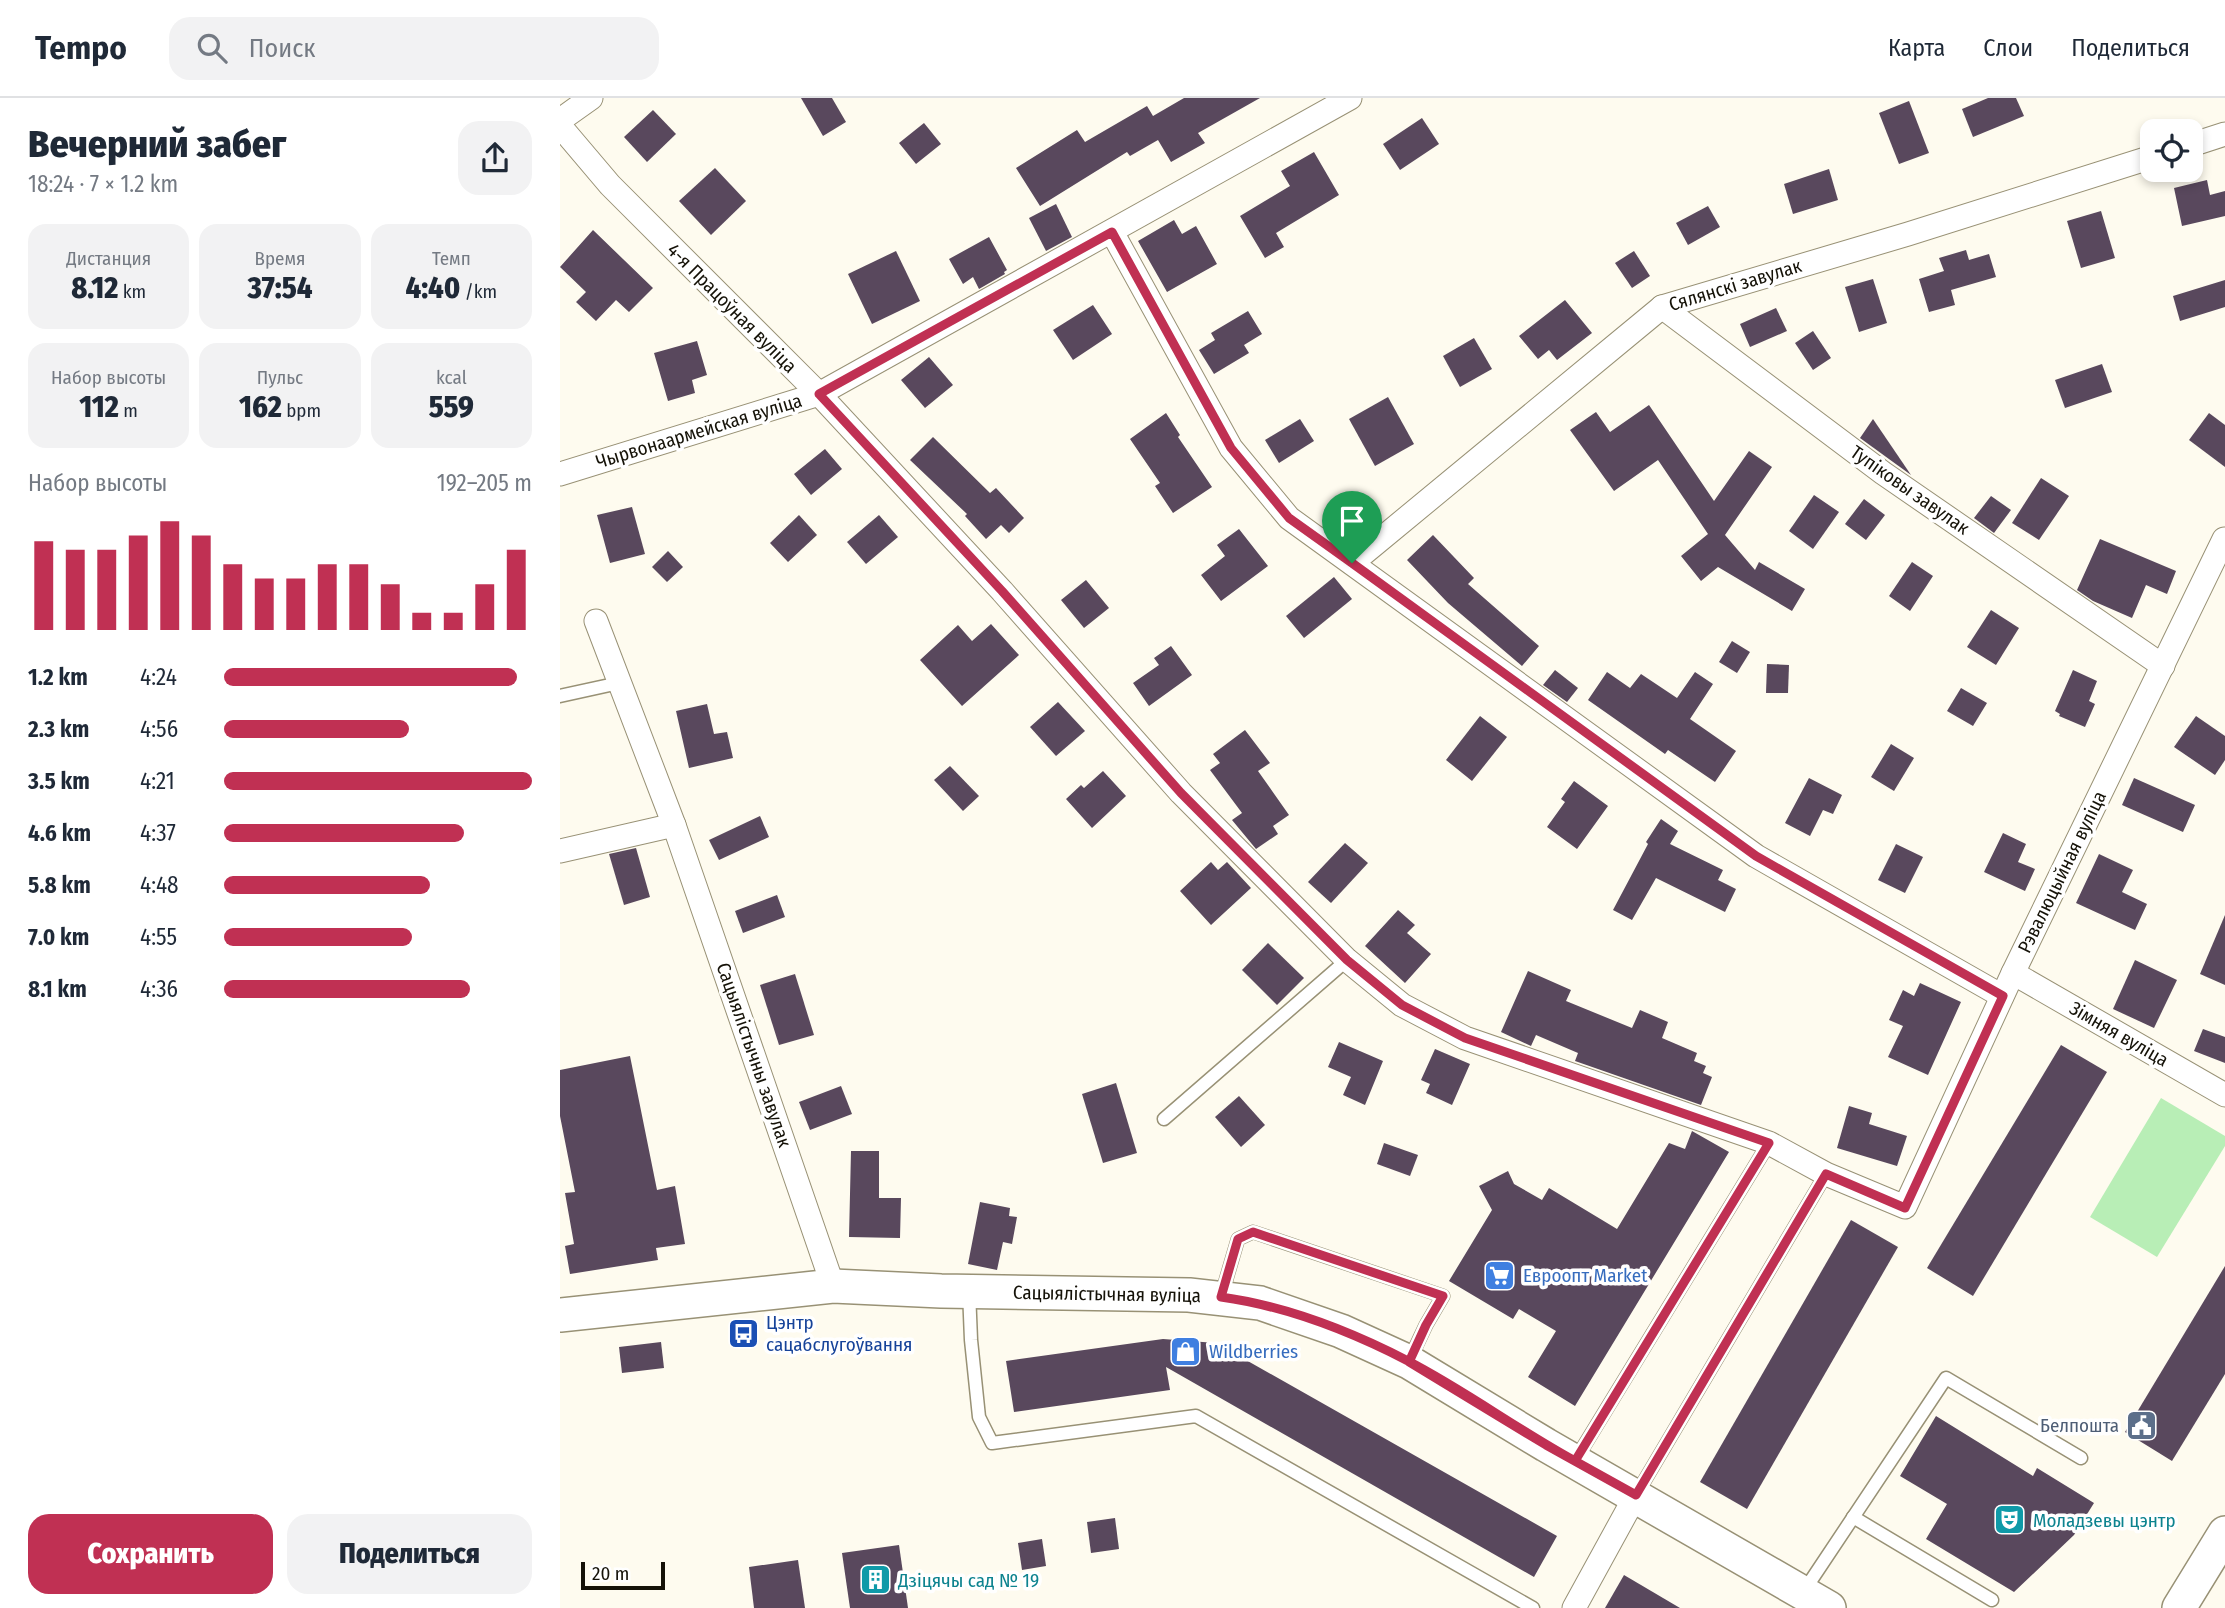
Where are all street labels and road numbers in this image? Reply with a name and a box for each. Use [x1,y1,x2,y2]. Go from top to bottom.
street label: 4-я Працоўная вуліца [662,238,802,378]
street label: Сялянскі завулак [1666,254,1804,316]
street label: Чырвонаармейская вуліца [593,389,805,473]
street label: Тупіковы завулак [1846,440,1974,540]
street label: Рэвалюцыйная вуліца [2013,787,2111,957]
street label: Сацыялістычны завулак [712,960,796,1150]
street label: Зімняя вуліца [2065,996,2173,1072]
street label: Сацыялістычная вуліца [1013,1281,1201,1307]

